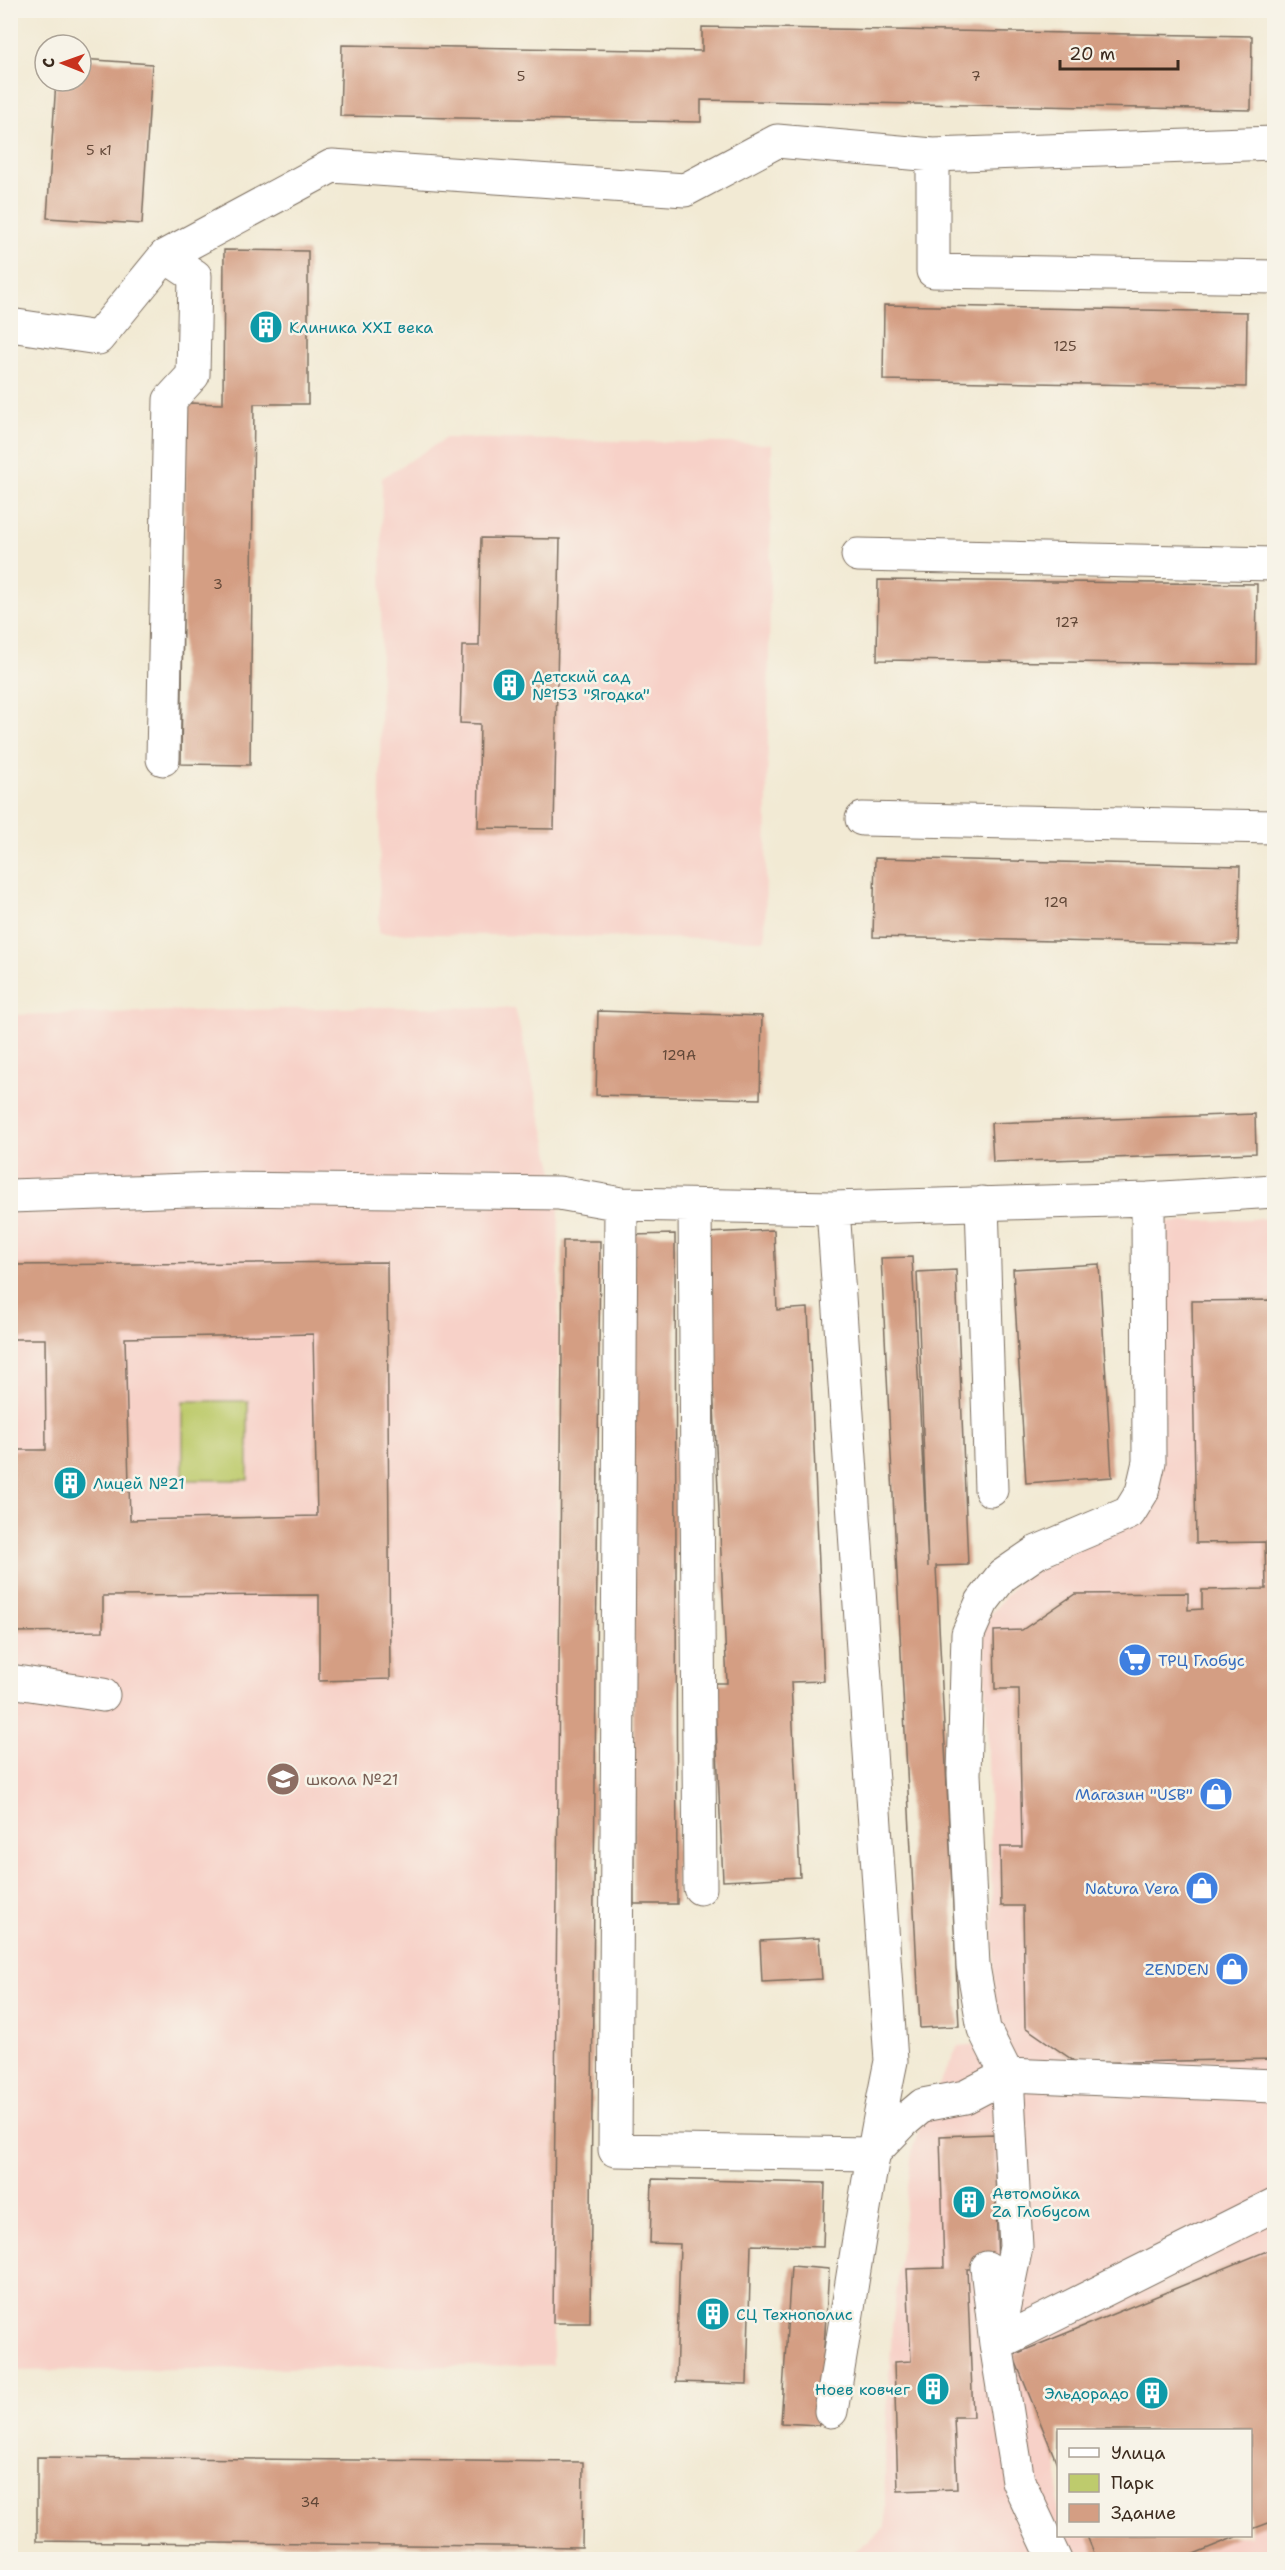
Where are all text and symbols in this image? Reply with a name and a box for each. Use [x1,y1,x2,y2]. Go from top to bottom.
north arrow [33,33,93,93]
scale bar [1060,33,1178,71]
text: 20 m [1069,42,1115,66]
text: С [38,57,59,68]
house number: 5 [517,67,525,85]
house number: 7 [971,67,981,85]
house number: 5 к1 [86,141,112,159]
building icon: Клиника XXI века [248,309,284,345]
place label: Клиника XXI века [289,317,433,338]
house number: 125 [1053,337,1077,355]
house number: 3 [213,575,223,593]
house number: 127 [1055,613,1079,631]
place label: Детский сад №153 "Ягодка" [532,666,650,705]
building icon: Детский сад №153 "Ягодка" [491,667,527,703]
house number: 129 [1044,893,1068,911]
house number: 129А [662,1046,696,1064]
building icon: Лицей №21 [52,1465,88,1501]
place label: Лицей №21 [93,1473,185,1494]
supermarket icon: ТРЦ Глобус [1117,1642,1153,1678]
place label: ТРЦ Глобус [1158,1650,1245,1671]
school or university icon: школа №21 [265,1761,301,1797]
place label: школа №21 [306,1769,398,1790]
shop icon: Магазин "USB" [1198,1776,1234,1812]
place label: Магазин "USB" [1075,1784,1193,1805]
shop icon: Natura Vera [1184,1870,1220,1906]
place label: Natura Vera [1085,1878,1179,1899]
shop icon: ZENDEN [1214,1951,1250,1987]
place label: ZENDEN [1145,1959,1209,1980]
place label: Автомойка Za Глобусом [992,2183,1090,2222]
building icon: Автомойка Za Глобусом [951,2184,987,2220]
building icon: СЦ Технополис [695,2296,731,2332]
place label: СЦ Технополис [736,2304,853,2325]
building icon: Ноев ковчег [915,2371,951,2407]
building icon: Эльдорадо [1134,2375,1170,2411]
place label: Ноев ковчег [815,2379,911,2400]
place label: Эльдорадо [1044,2383,1129,2404]
legend [1057,2429,1252,2537]
text: Улица [1111,2441,1165,2465]
text: Парк [1111,2471,1154,2495]
house number: 34 [300,2493,320,2511]
text: Здание [1111,2501,1176,2525]

